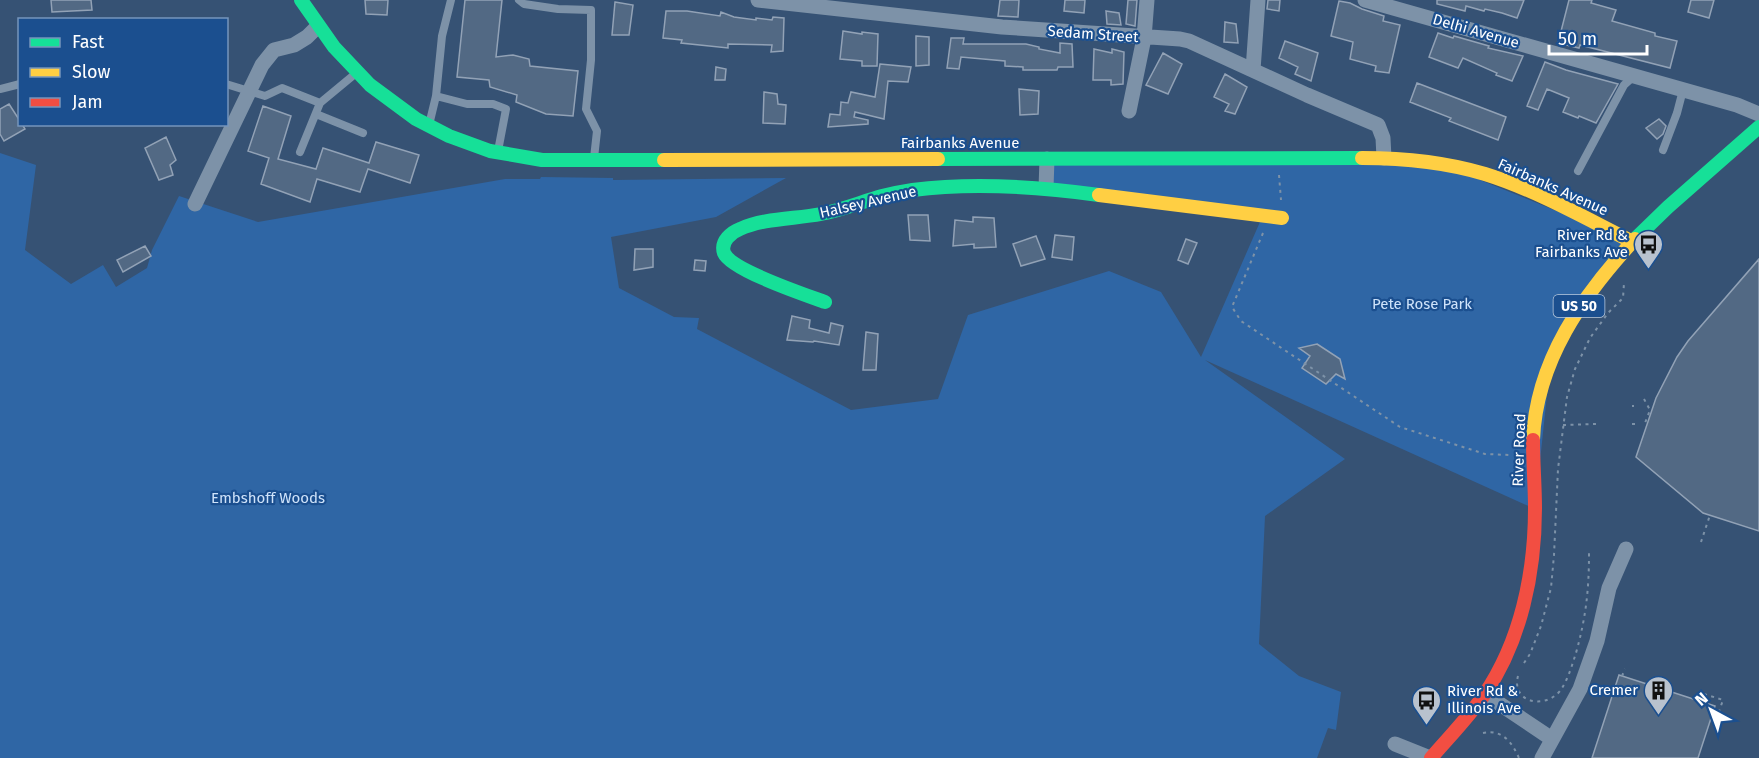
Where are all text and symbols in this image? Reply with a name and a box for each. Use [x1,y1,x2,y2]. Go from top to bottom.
street label: Delhi Avenue [1431,10,1521,52]
legend [18,18,228,126]
scale bar [1549,18,1646,56]
street label: Sedam Street [1047,22,1140,46]
text: 50 m [1558,28,1597,50]
text: Fast [72,31,105,53]
text: Slow [72,61,111,83]
text: Jam [72,91,103,113]
street label: Fairbanks Avenue [901,134,1019,152]
street label: Fairbanks Avenue [1495,155,1611,219]
street label: Halsey Avenue [818,182,918,222]
place label: River Rd & Fairbanks Ave [1535,226,1628,261]
bus stop icon: River Rd & Fairbanks Ave [1633,228,1665,270]
park label: Pete Rose Park [1372,295,1472,313]
road number: US 50 [1554,295,1604,317]
street label: River Road [1509,413,1529,487]
park label: Embshoff Woods [211,489,325,507]
building icon: Cremer [1643,674,1675,716]
north arrow [1681,680,1741,740]
place label: Cremer [1589,681,1638,699]
place label: River Rd & Illinois Ave [1447,682,1521,717]
bus stop icon: River Rd & Illinois Ave [1410,684,1442,726]
text: N [1691,688,1712,710]

